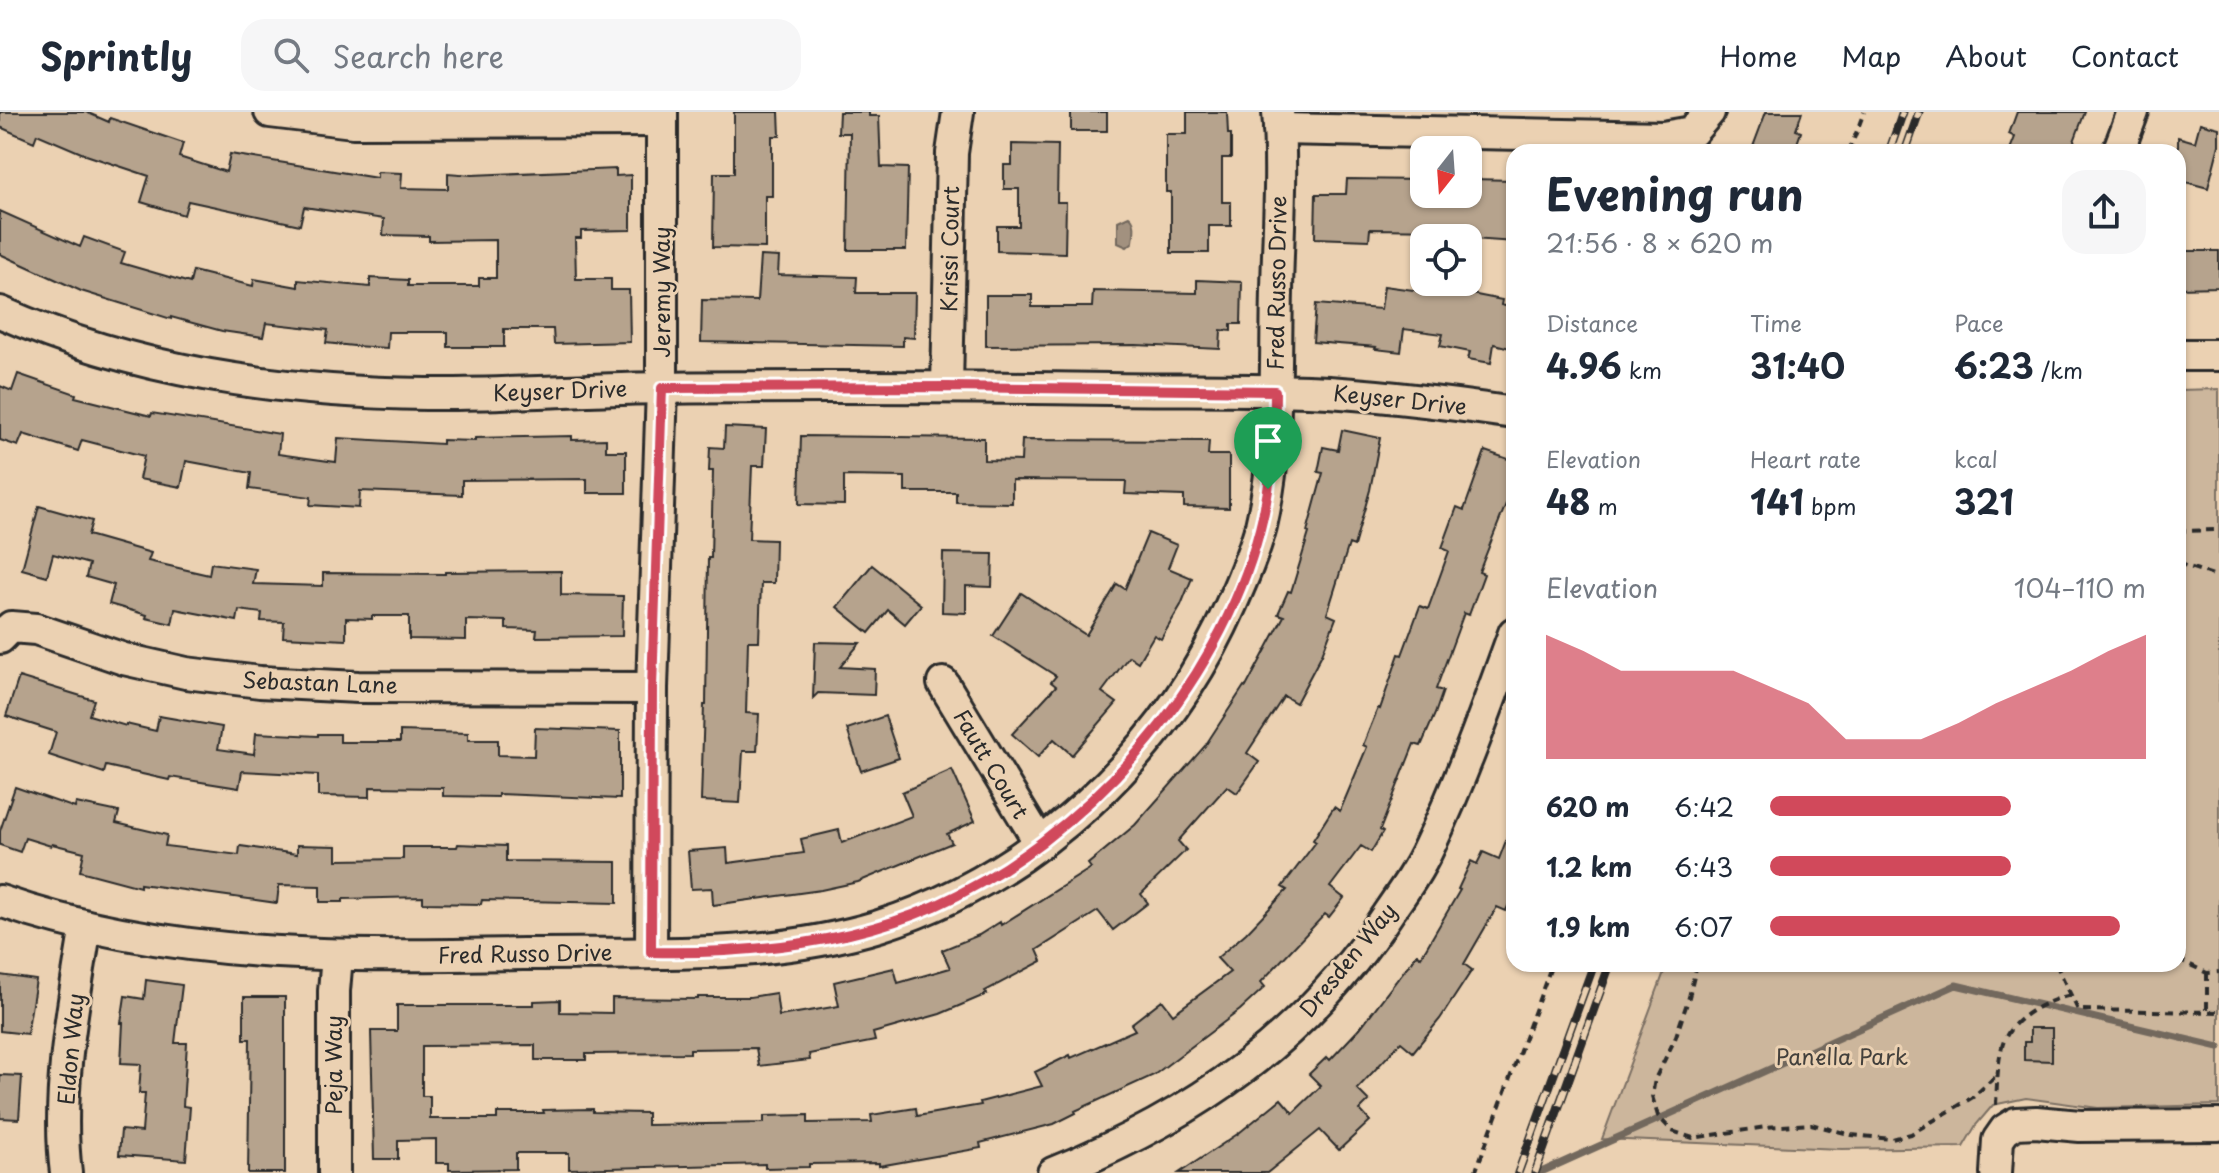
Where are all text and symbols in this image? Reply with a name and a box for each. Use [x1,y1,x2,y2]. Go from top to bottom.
search box [241,19,801,91]
text: Sprintly [40,27,193,84]
icon: search [269,33,313,77]
text: Search here [333,33,504,78]
text: Home [1719,34,1797,77]
text: Map [1841,34,1901,77]
text: About [1945,34,2027,77]
text: Contact [2071,34,2179,77]
north arrow [1410,136,1482,208]
map controls [1410,136,1482,296]
text: Evening run [1546,160,1804,226]
button: share [2062,170,2146,254]
street label: Krissi Court [931,186,966,312]
street label: Fred Russo Drive [1257,195,1294,371]
text: 21:56 · 8 × 620 m [1546,223,1774,262]
button: locate [1410,224,1482,296]
street label: Jeremy Way [644,226,677,358]
text: Distance [1546,306,1638,339]
text: Time [1750,306,1802,339]
text: Pace [1954,306,2004,339]
text: 4.96 [1546,339,1622,391]
text: 31:40 [1750,339,1845,391]
text: 6:23 [1954,339,2034,391]
text: km [1622,353,1662,386]
text: /km [2034,353,2083,386]
street label: Keyser Drive [492,371,628,408]
street label: Keyser Drive [1332,375,1469,422]
pin [1234,407,1302,489]
icon: arrive [1246,419,1290,463]
text: Elevation [1546,442,1641,475]
text: Heart rate [1750,442,1861,475]
text: kcal [1954,442,1998,475]
text: 48 [1546,475,1591,527]
text: 141 [1750,475,1804,527]
text: 321 [1954,475,2014,527]
text: m [1591,489,1618,522]
text: bpm [1804,489,1857,522]
text: Elevation [1546,568,1658,607]
text: 104–110 m [2014,568,2146,607]
street label: Sebastan Lane [242,662,398,701]
street label: Fautt Court [946,702,1038,824]
text: 620 m [1546,787,1630,826]
text: 6:42 [1674,787,1734,826]
text: 1.2 km [1546,847,1632,886]
text: 6:43 [1674,847,1733,886]
street label: Dresden Way [1290,895,1403,1024]
text: 1.9 km [1546,907,1630,946]
text: 6:07 [1674,907,1733,946]
street label: Fred Russo Drive [437,934,613,971]
street label: Eldon Way [48,992,91,1106]
street label: Peja Way [316,1015,349,1115]
park label: Panella Park [1776,1039,1908,1072]

